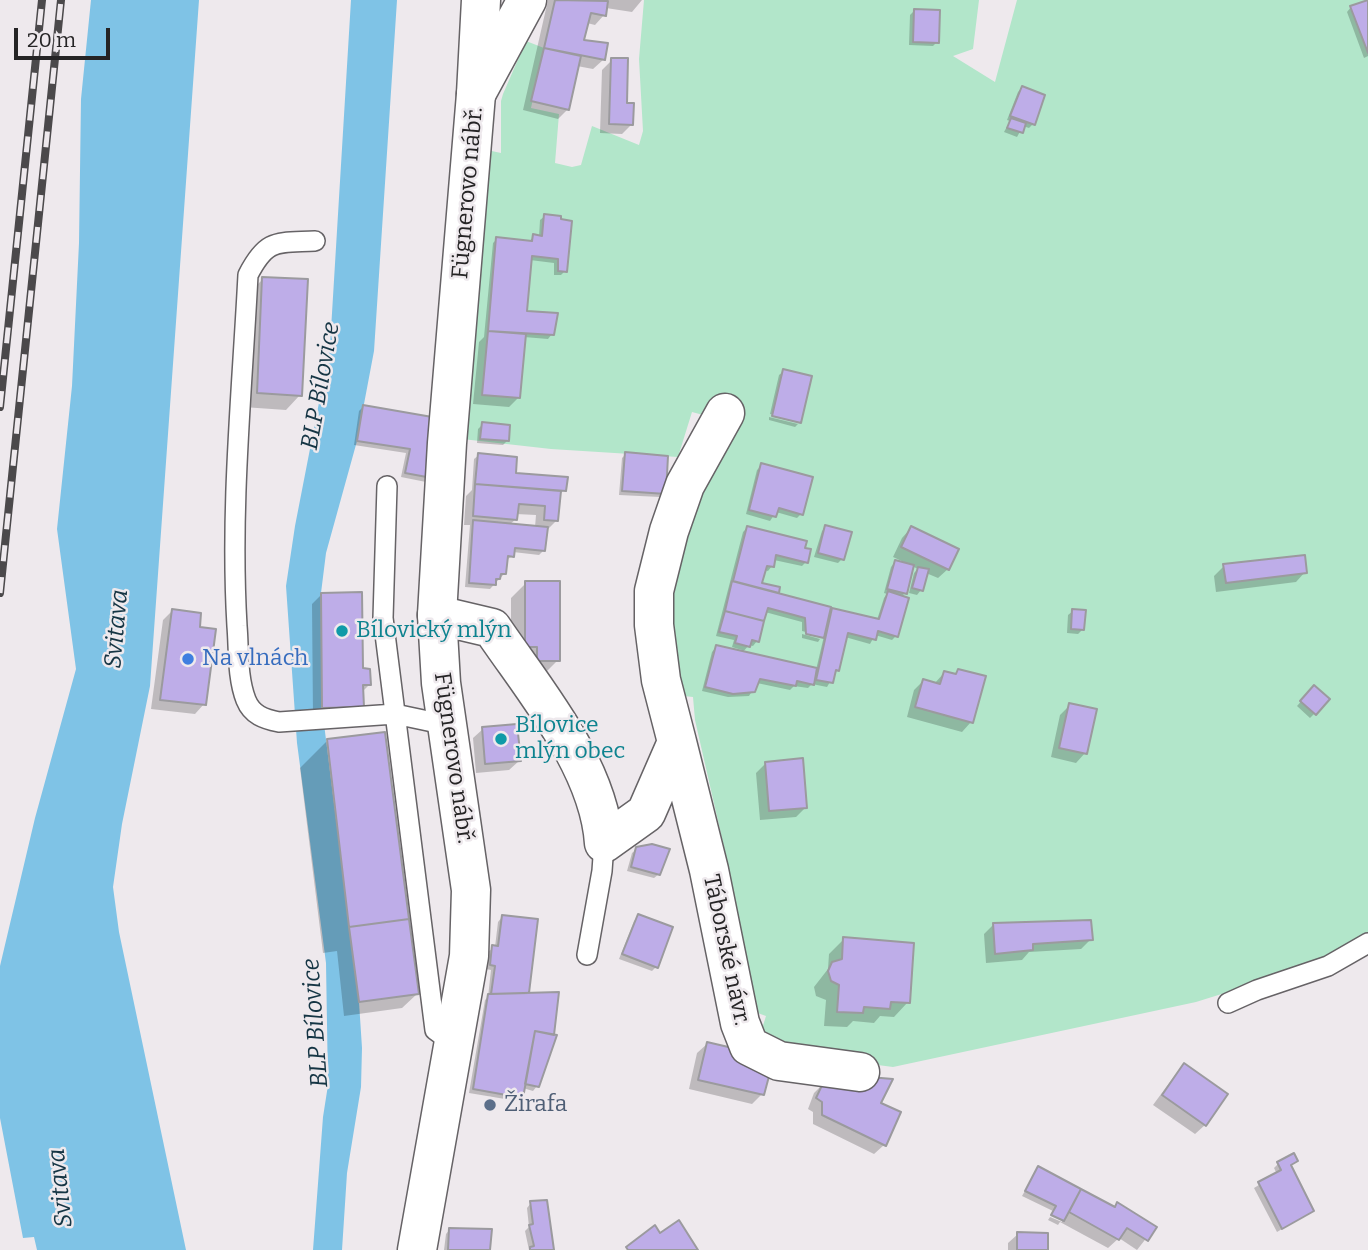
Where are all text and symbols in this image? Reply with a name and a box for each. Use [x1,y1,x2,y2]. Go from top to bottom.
scale bar [18,14,114,58]
text: 20 m [27,27,76,53]
street label: Fügnerovo nábř. [447,106,489,280]
water label: BLP Bílovice [296,320,346,452]
water label: Svitava [99,588,135,670]
place label: Bílovický mlýn [356,617,512,645]
marker: Bílovický mlýn [334,623,350,639]
place label: Na vlnách [202,645,308,673]
marker: Na vlnách [180,651,196,667]
street label: Fügnerovo nábř. [427,671,479,845]
place label: Bílovice mlýn obec [515,712,625,766]
marker: Bílovice mlýn obec [493,731,509,747]
street label: Táborské návr. [697,872,755,1028]
water label: BLP Bílovice [297,958,335,1088]
place label: Žirafa [504,1091,567,1119]
marker: Žirafa [482,1097,498,1113]
water label: Svitava [43,1147,79,1229]

